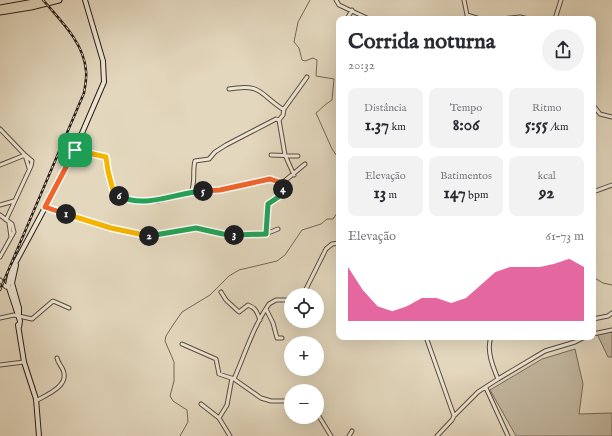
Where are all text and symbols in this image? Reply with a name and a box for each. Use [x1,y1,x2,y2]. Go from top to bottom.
text: Corrida noturna [348,28,495,56]
button: share [542,29,584,71]
text: 20:32 [348,57,375,74]
text: Distância [364,101,407,115]
text: Tempo [450,101,482,115]
text: Ritmo [532,101,561,115]
text: 1.37 [365,115,389,136]
text: 8:06 [453,115,479,136]
text: 5:55 [525,115,548,136]
text: km [389,120,406,134]
text: /km [548,120,568,134]
pin [58,133,92,167]
icon: arrive [64,139,86,161]
text: Elevação [365,169,406,183]
text: Batimentos [440,169,492,183]
text: kcal [537,169,556,183]
pin: 4 [273,179,293,199]
pin: 5 [193,181,213,201]
text: 4 [280,182,286,196]
text: 13 [374,183,386,204]
text: 147 [444,183,466,204]
text: 92 [539,183,554,204]
text: 5 [201,184,205,198]
pin: 6 [109,186,129,206]
text: m [386,188,397,202]
text: bpm [466,188,488,202]
text: 6 [117,189,121,203]
pin: 1 [56,204,76,224]
text: 1 [64,207,68,221]
pin: 3 [224,225,244,245]
pin: 2 [139,226,159,246]
text: 3 [232,228,236,242]
text: Elevação [348,228,396,245]
text: 61–73 m [546,228,584,245]
text: 2 [146,229,152,243]
map controls [284,288,324,424]
button: locate [284,288,324,328]
button: + [284,336,324,376]
button: − [284,384,324,424]

